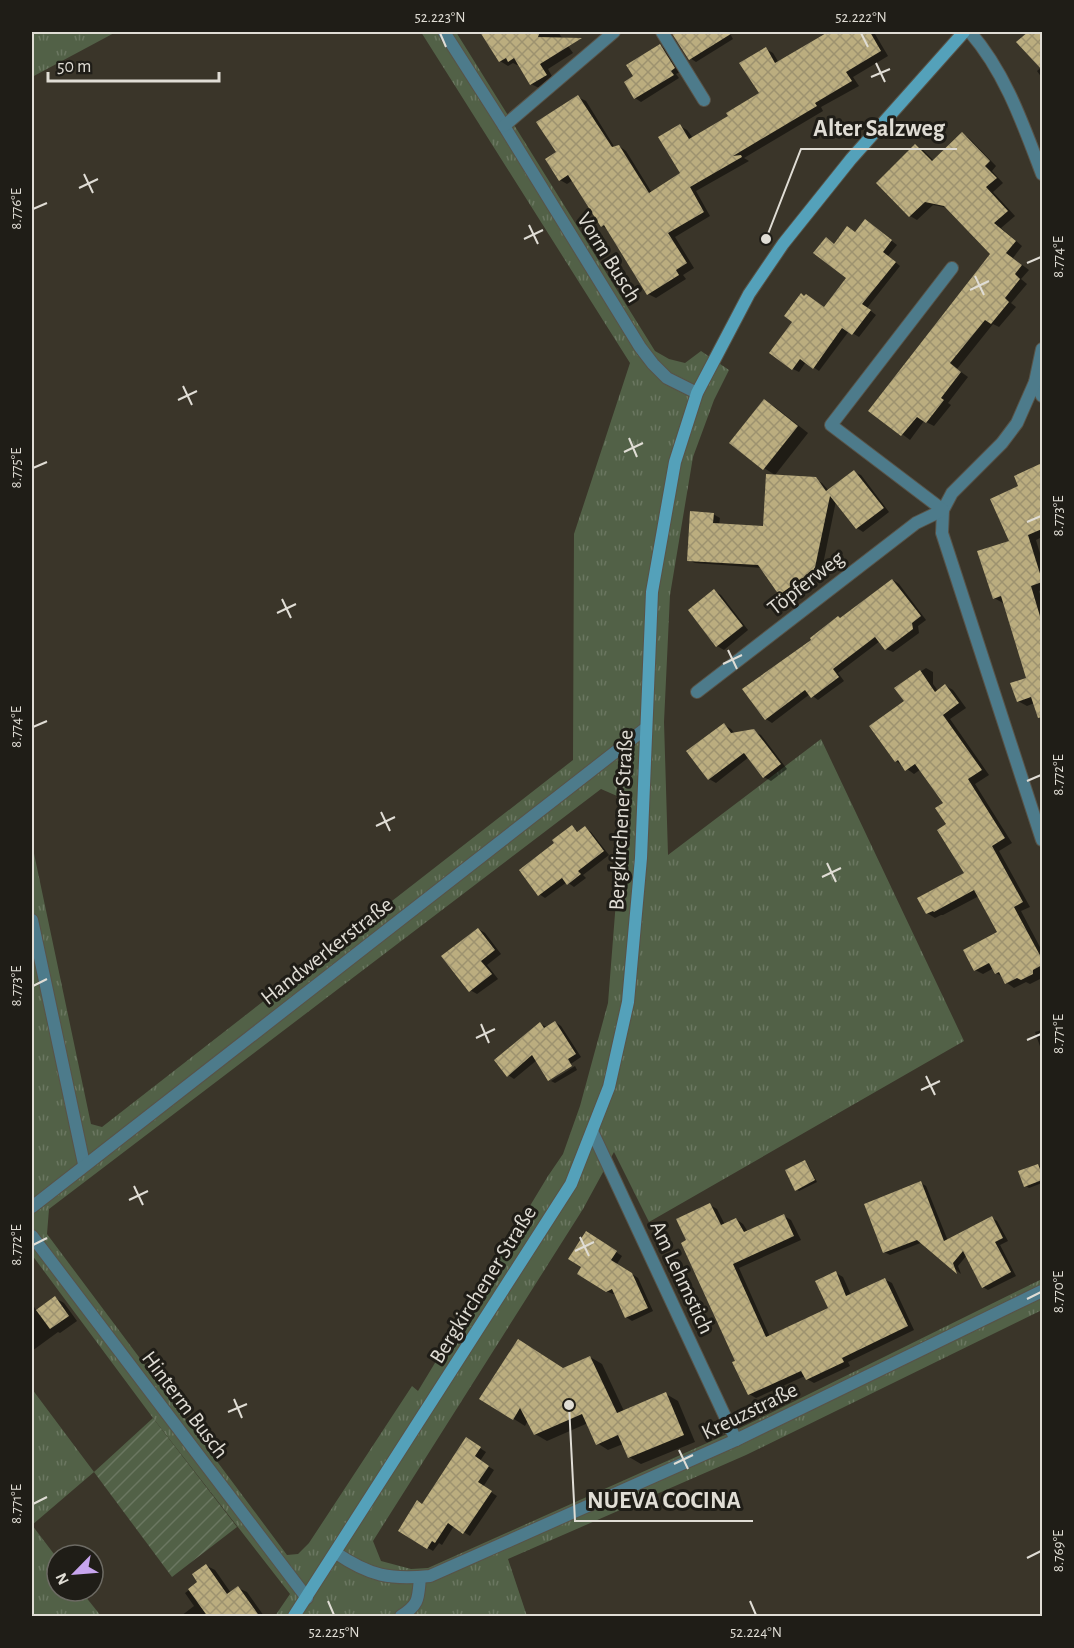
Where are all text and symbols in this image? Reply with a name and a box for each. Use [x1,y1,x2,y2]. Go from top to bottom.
text: 52.223°N [414,10,466,25]
text: 52.222°N [835,10,887,25]
scale bar [48,45,219,83]
text: 50 m [57,58,91,76]
callout: Alter Salzweg [801,107,957,149]
text: Alter Salzweg [813,117,946,141]
text: 8.776°E [9,188,24,230]
street label: Vorm Busch [573,209,645,306]
text: 8.774°E [1051,236,1066,278]
text: 8.775°E [9,448,24,488]
text: 8.773°E [1051,496,1066,536]
street label: Töpferweg [763,546,848,619]
text: 8.774°E [9,706,24,748]
street label: Bergkirchener Straße [605,729,637,911]
text: 8.772°E [1051,754,1066,796]
street label: Handwerkerstraße [257,893,397,1009]
text: 8.773°E [9,966,24,1006]
text: 8.771°E [1051,1014,1066,1054]
street label: Bergkirchener Straße [426,1202,540,1367]
street label: Am Lehmstich [646,1218,718,1337]
text: 8.772°E [9,1224,24,1266]
text: 8.770°E [1051,1271,1066,1313]
street label: Hinterm Busch [138,1347,233,1462]
street label: Kreuzstraße [698,1378,801,1444]
callout: NUEVA COCINA [575,1479,753,1521]
text: 8.771°E [9,1484,24,1524]
text: NUEVA COCINA [587,1489,742,1513]
text: 8.769°E [1051,1530,1066,1572]
north arrow [45,1543,105,1603]
text: N [53,1570,72,1587]
text: 52.225°N [308,1625,360,1640]
text: 52.224°N [730,1625,782,1640]

